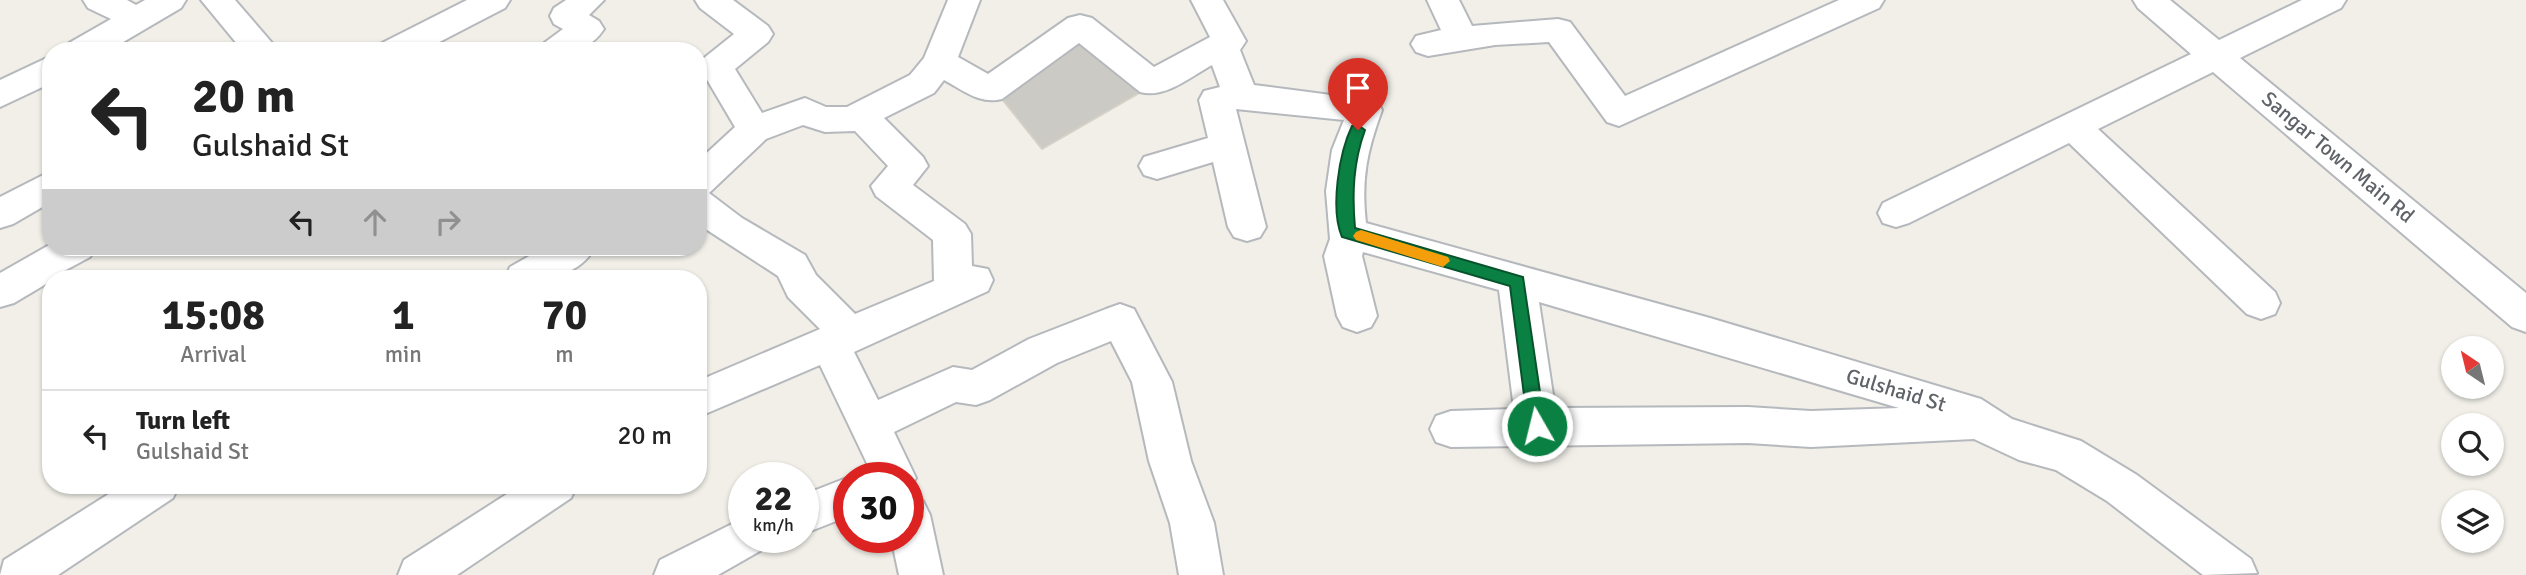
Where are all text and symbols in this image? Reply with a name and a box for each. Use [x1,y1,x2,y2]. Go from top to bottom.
pin [1328,58,1388,130]
text: 20 m [192,66,295,126]
icon: arrive [1339,69,1377,107]
icon: left [77,70,168,161]
street label: Sangar Town Main Rd [2256,86,2420,228]
text: Gulshaid St [192,126,349,165]
icon: left [283,203,321,241]
icon: ahead [356,203,394,241]
icon: right [429,203,467,241]
text: 15:08 [162,290,265,341]
text: 1 [392,290,415,341]
text: 70 [542,290,587,341]
north arrow [2441,336,2504,399]
map controls [2441,336,2504,553]
text: Arrival [180,340,247,369]
text: min [385,340,422,369]
text: m [555,340,574,369]
street label: Gulshaid St [1843,363,1949,417]
position arrow [1500,389,1574,463]
text: Turn left [136,405,230,437]
button: search [2441,413,2504,476]
icon: left [77,417,115,455]
text: 20 m [617,420,672,452]
text: Gulshaid St [136,437,249,466]
speed limit sign: 30 [833,462,924,553]
text: 22 [755,477,792,520]
button: layers [2441,490,2504,553]
text: km/h [753,514,794,536]

